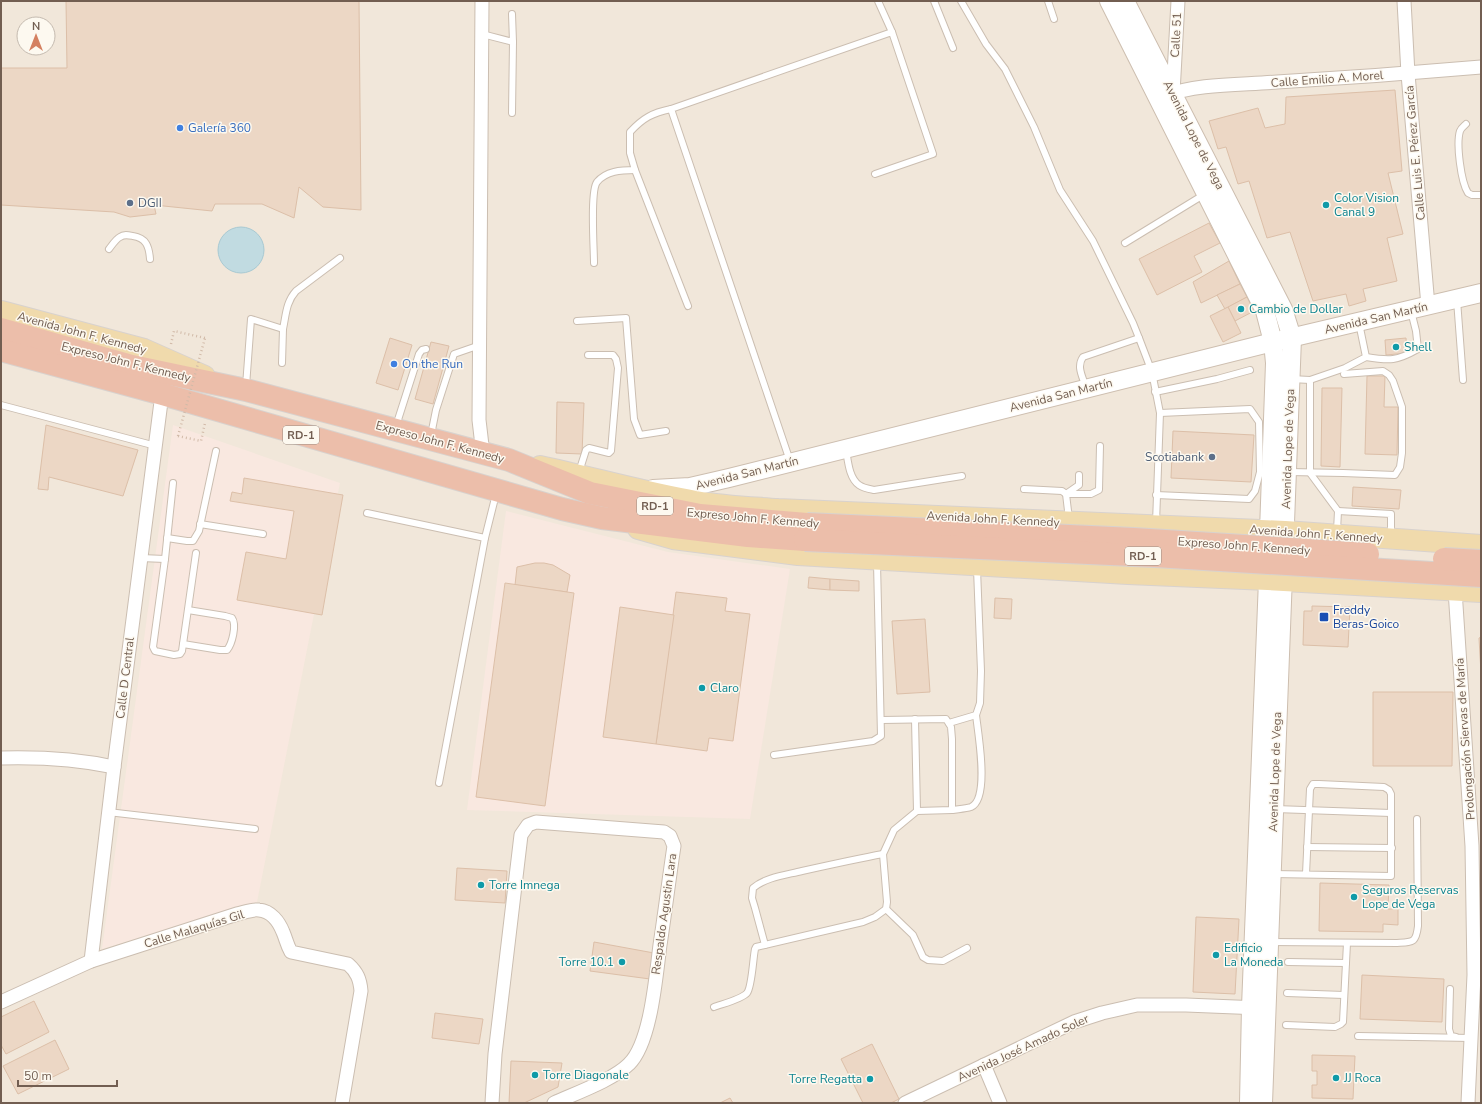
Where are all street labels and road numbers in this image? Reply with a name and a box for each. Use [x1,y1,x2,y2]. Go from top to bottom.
street label: Calle 51 [1167,12,1185,58]
street label: Calle Emilio A. Morel [1270,67,1384,91]
street label: Avenida Lope de Vega [1160,78,1228,192]
street label: Calle Luis E. Pérez García [1401,85,1429,221]
street label: Avenida San Martín [1323,298,1429,338]
street label: Avenida John F. Kennedy [16,308,149,358]
street label: Expreso John F. Kennedy [60,338,193,386]
street label: Avenida San Martín [1008,374,1114,416]
street label: Avenida Lope de Vega [1278,389,1298,509]
street label: Expreso John F. Kennedy [374,417,507,467]
road number: RD-1 [283,426,319,444]
street label: Avenida San Martín [694,452,800,494]
road number: RD-1 [637,497,673,515]
street label: Expreso John F. Kennedy [686,504,821,532]
street label: Avenida John F. Kennedy [926,508,1061,531]
street label: Avenida John F. Kennedy [1249,521,1384,547]
street label: Expreso John F. Kennedy [1177,533,1312,559]
road number: RD-1 [1125,547,1161,565]
street label: Calle D Central [112,636,138,720]
street label: Prolongación Siervas de María [1451,657,1479,821]
street label: Avenida Lope de Vega [1265,712,1285,832]
street label: Respaldo Agustin Lara [648,852,680,976]
street label: Calle Malaquías Gil [142,906,247,952]
street label: Avenida José Amado Soler [955,1010,1092,1085]

